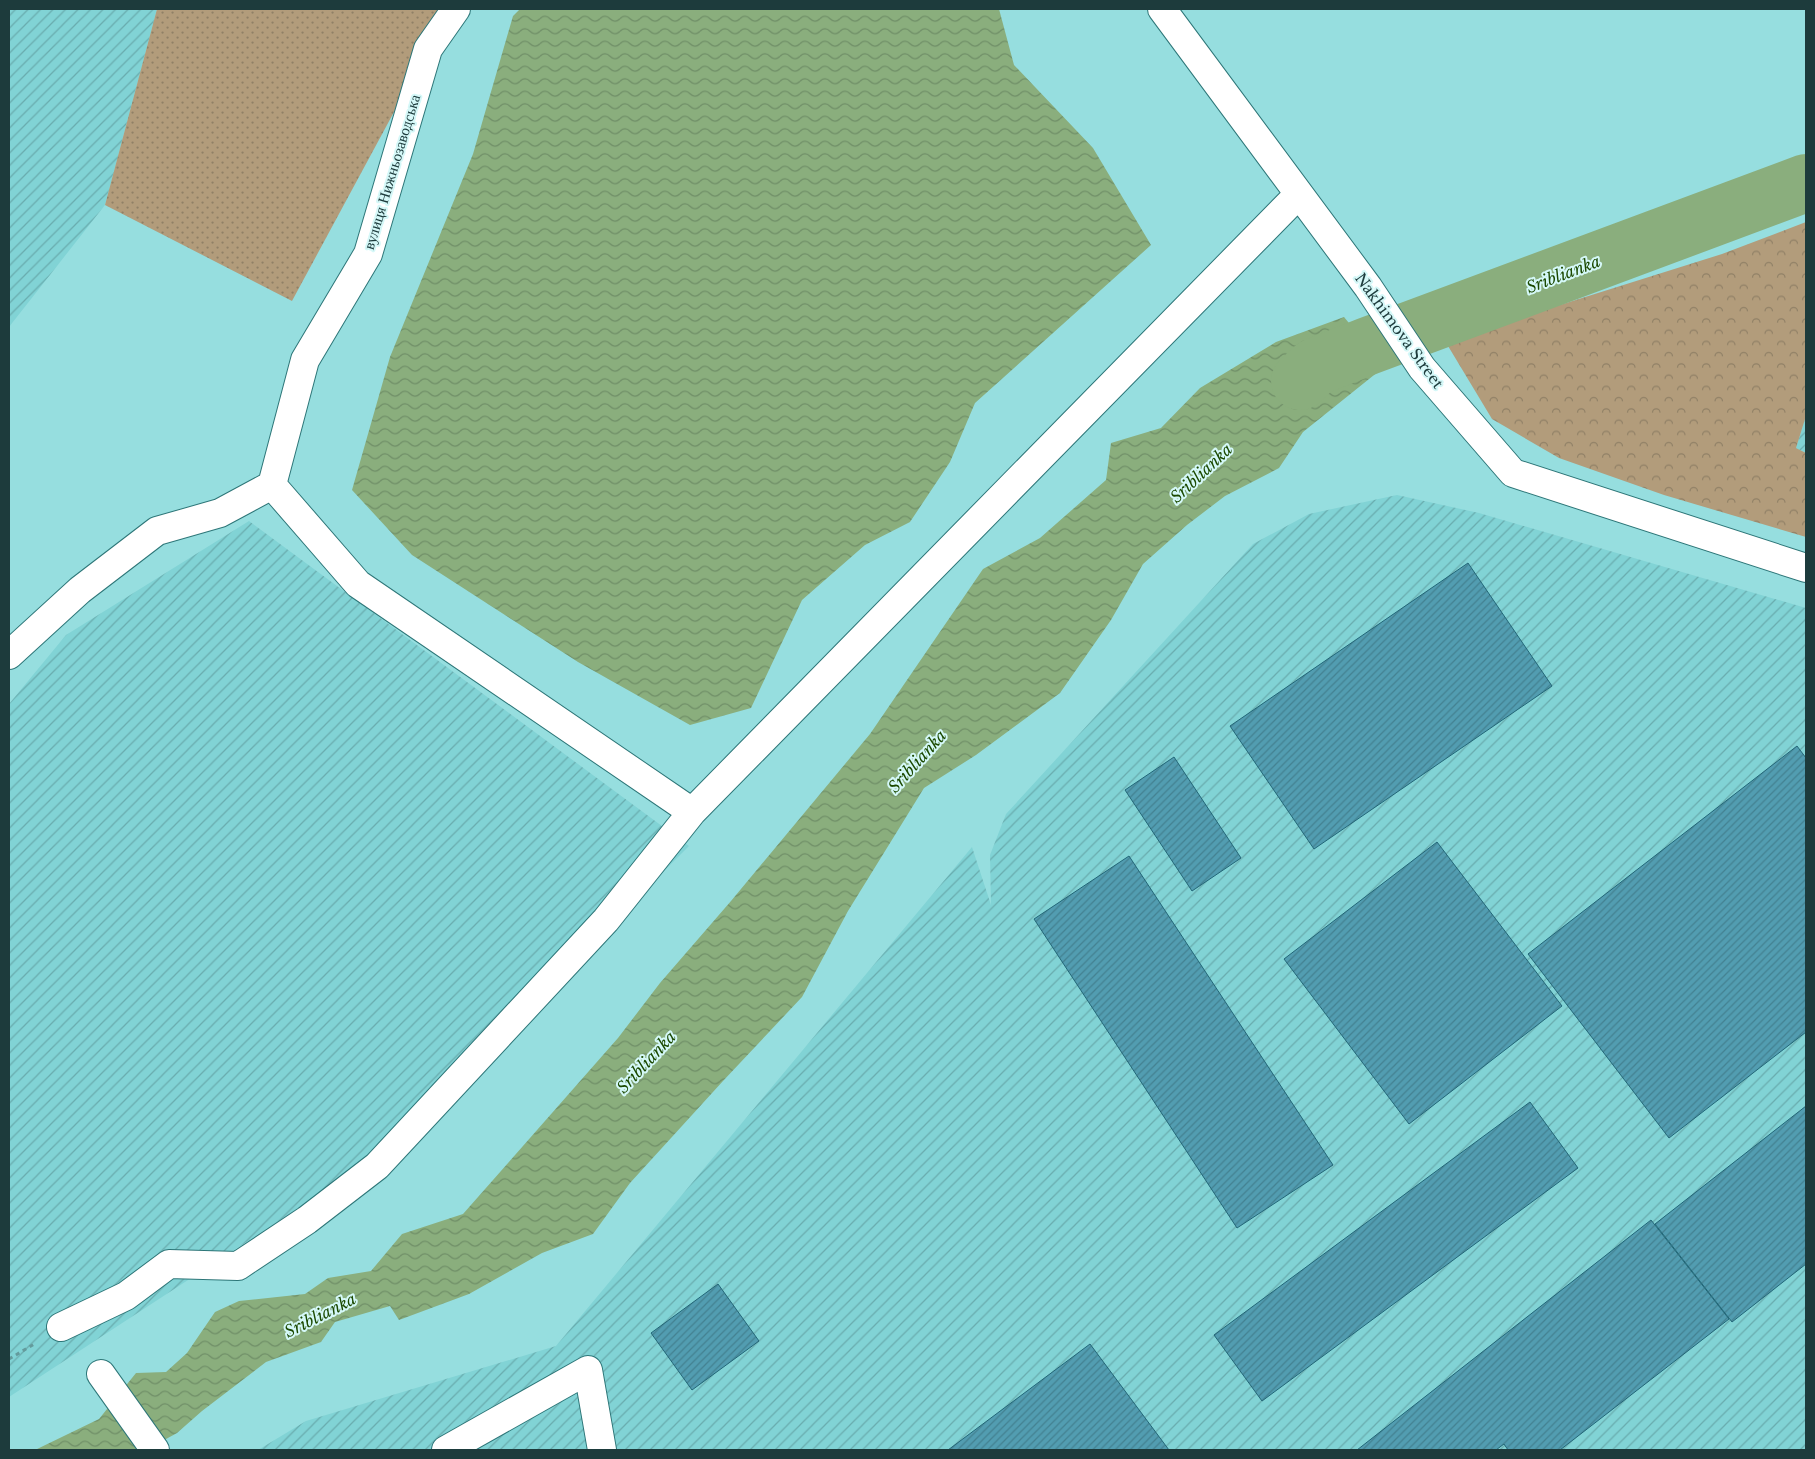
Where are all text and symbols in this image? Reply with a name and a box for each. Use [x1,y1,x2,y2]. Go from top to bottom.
street label: вулиця Нижньозаводська [359,92,424,252]
water label: Sriblianka [1523,251,1603,297]
street label: Nakhimova Street [1351,269,1448,392]
water label: Sriblianka [1166,439,1236,507]
water label: Sriblianka [884,725,950,797]
water label: Sriblianka [612,1027,680,1097]
water label: Sriblianka [281,1288,359,1342]

